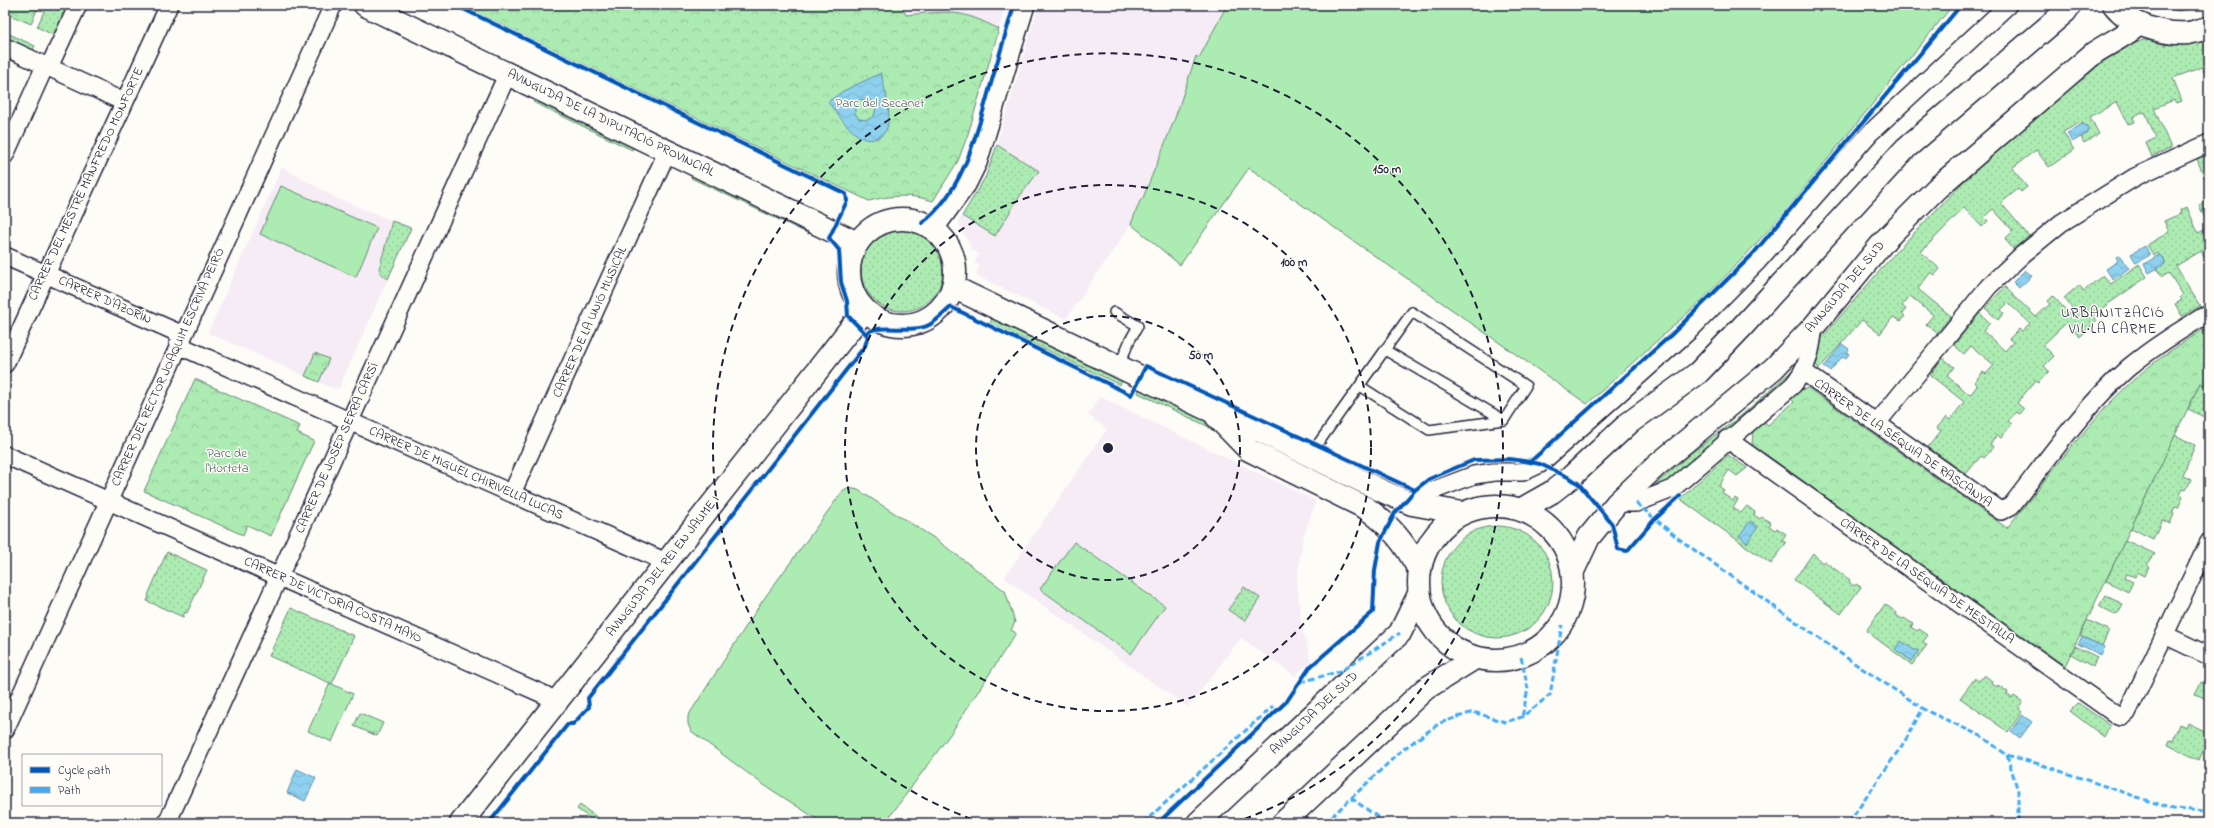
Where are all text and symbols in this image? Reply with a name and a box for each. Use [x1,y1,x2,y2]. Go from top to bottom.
street label: CARRER DEL MESTRE MANFREDO MONFORTE [23,64,149,304]
street label: AVINGUDA DE LA DIPUTACIÓ PROVINCIAL [504,64,718,182]
park label: Parc del Secanet [836,94,925,113]
text: 150 m [1373,161,1402,179]
street label: AVINGUDA DEL SUD [1801,237,1889,337]
street label: CARRER DE LA UNIÓ MUSICAL [548,243,632,401]
street label: CARRER DEL RECTOR JOAQUIM ESCRIVÀ PEIRÓ [107,245,229,489]
text: 100 m [1281,254,1308,272]
street label: CARRER D'AZORÍN [55,271,155,329]
district label: URBANITZACIÓ VIL·LA CARME [2061,303,2165,340]
text: 50 m [1189,347,1214,365]
street label: CARRER DE JOSEP SERRA CARSÍ [291,360,383,536]
street label: CARRER DE LA SÉQUIA DE RASCANYA [1810,374,1996,512]
street label: CARRER DE MIGUEL CHIRIVELLA LUCAS [366,421,566,525]
centre of rings [1101,441,1115,455]
park label: Parc de l'Horteta [205,444,249,478]
street label: AVINGUDA DEL REI EN JAUME I [602,491,724,641]
street label: CARRER DE LA SÉQUIA DE MESTALLA [1836,513,2018,649]
street label: CARRER DE VICTORIA COSTA MAYO [241,552,425,648]
street label: AVINGUDA DEL SUD [1266,667,1362,759]
legend [22,754,162,806]
text: Cycle path [58,762,110,781]
text: Path [58,782,81,800]

